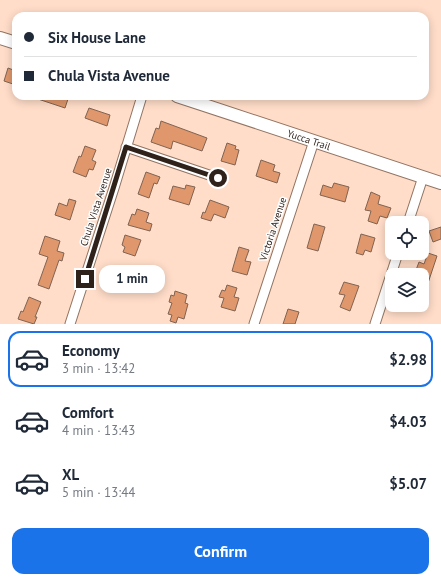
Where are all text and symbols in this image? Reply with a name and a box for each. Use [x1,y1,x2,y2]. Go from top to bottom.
text: Six House Lane [48,28,146,47]
text: Chula Vista Avenue [48,66,170,85]
street label: Yucca Trail [286,126,332,153]
street label: Chula Vista Avenue [77,166,115,248]
route start [209,169,227,187]
street label: Victoria Avenue [256,196,289,263]
map controls [385,216,429,312]
button: locate [385,216,429,260]
callout: 1 min [99,265,165,293]
button: layers [385,268,429,312]
route end [76,270,94,288]
text: 1 min [116,270,148,287]
icon: car [14,341,50,377]
text: Economy [62,341,120,360]
text: $2.98 [389,350,427,369]
text: 3 min · 13:42 [62,360,135,377]
icon: car [14,403,50,439]
text: Comfort [62,403,114,422]
text: $4.03 [389,412,427,431]
text: 4 min · 13:43 [62,422,135,439]
icon: car [14,465,50,501]
text: XL [62,465,79,484]
text: $5.07 [389,474,427,493]
text: 5 min · 13:44 [62,484,135,501]
button: Confirm [12,528,429,574]

